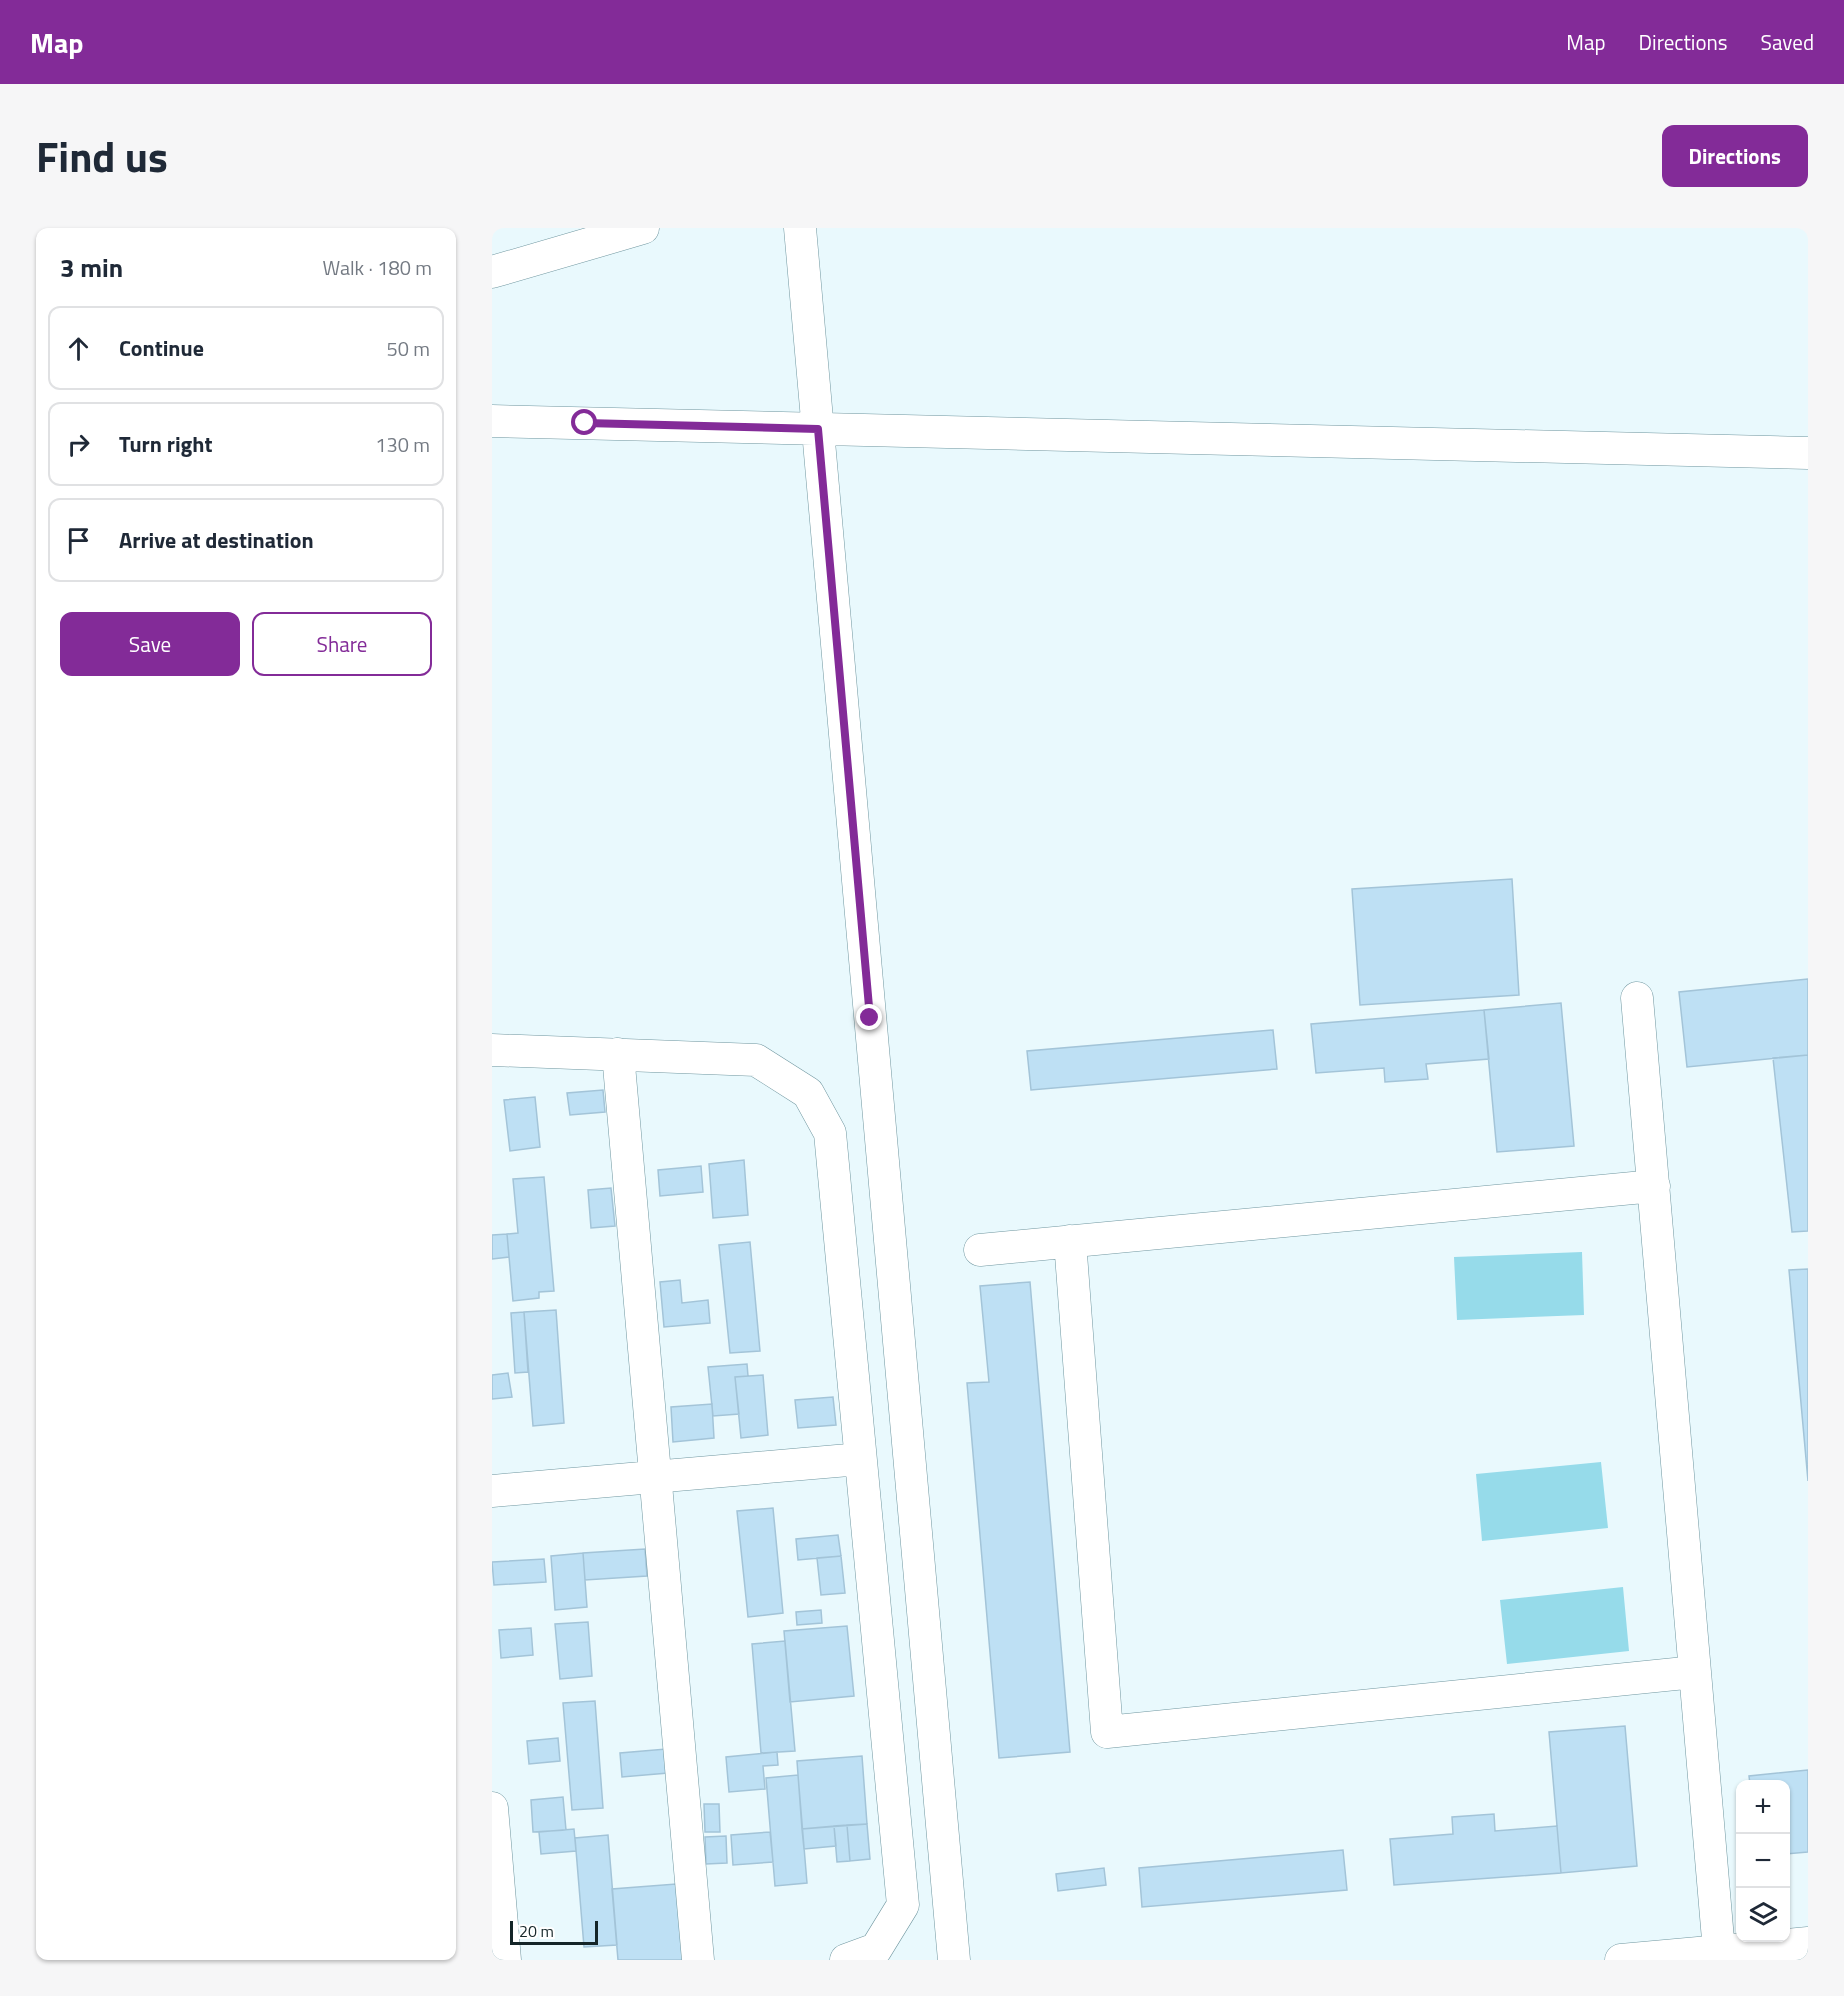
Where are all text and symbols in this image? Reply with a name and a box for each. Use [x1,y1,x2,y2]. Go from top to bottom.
text: Map [30,21,84,64]
text: Map [1566,26,1606,58]
text: Directions [1639,26,1728,58]
text: Saved [1761,26,1814,58]
text: Find us [36,124,168,188]
button: Directions [1662,125,1808,187]
text: 3 min [60,248,123,287]
text: Walk · 180 m [323,252,432,283]
text: Continue [119,331,204,365]
icon: ahead [62,332,95,365]
text: 50 m [386,333,430,364]
route start [571,409,597,435]
text: Turn right [119,427,213,461]
icon: right [62,428,95,461]
text: 130 m [375,429,430,460]
text: Arrive at destination [119,523,314,557]
icon: arrive [62,524,95,557]
button: Save [60,612,240,676]
button: Share [252,612,432,676]
route end [856,1004,882,1030]
map controls [1736,1780,1790,1942]
button: + [1736,1780,1790,1834]
button: − [1736,1834,1790,1888]
button: layers [1736,1888,1790,1942]
scale bar [510,1918,598,1946]
text: 20 m [519,1919,554,1943]

